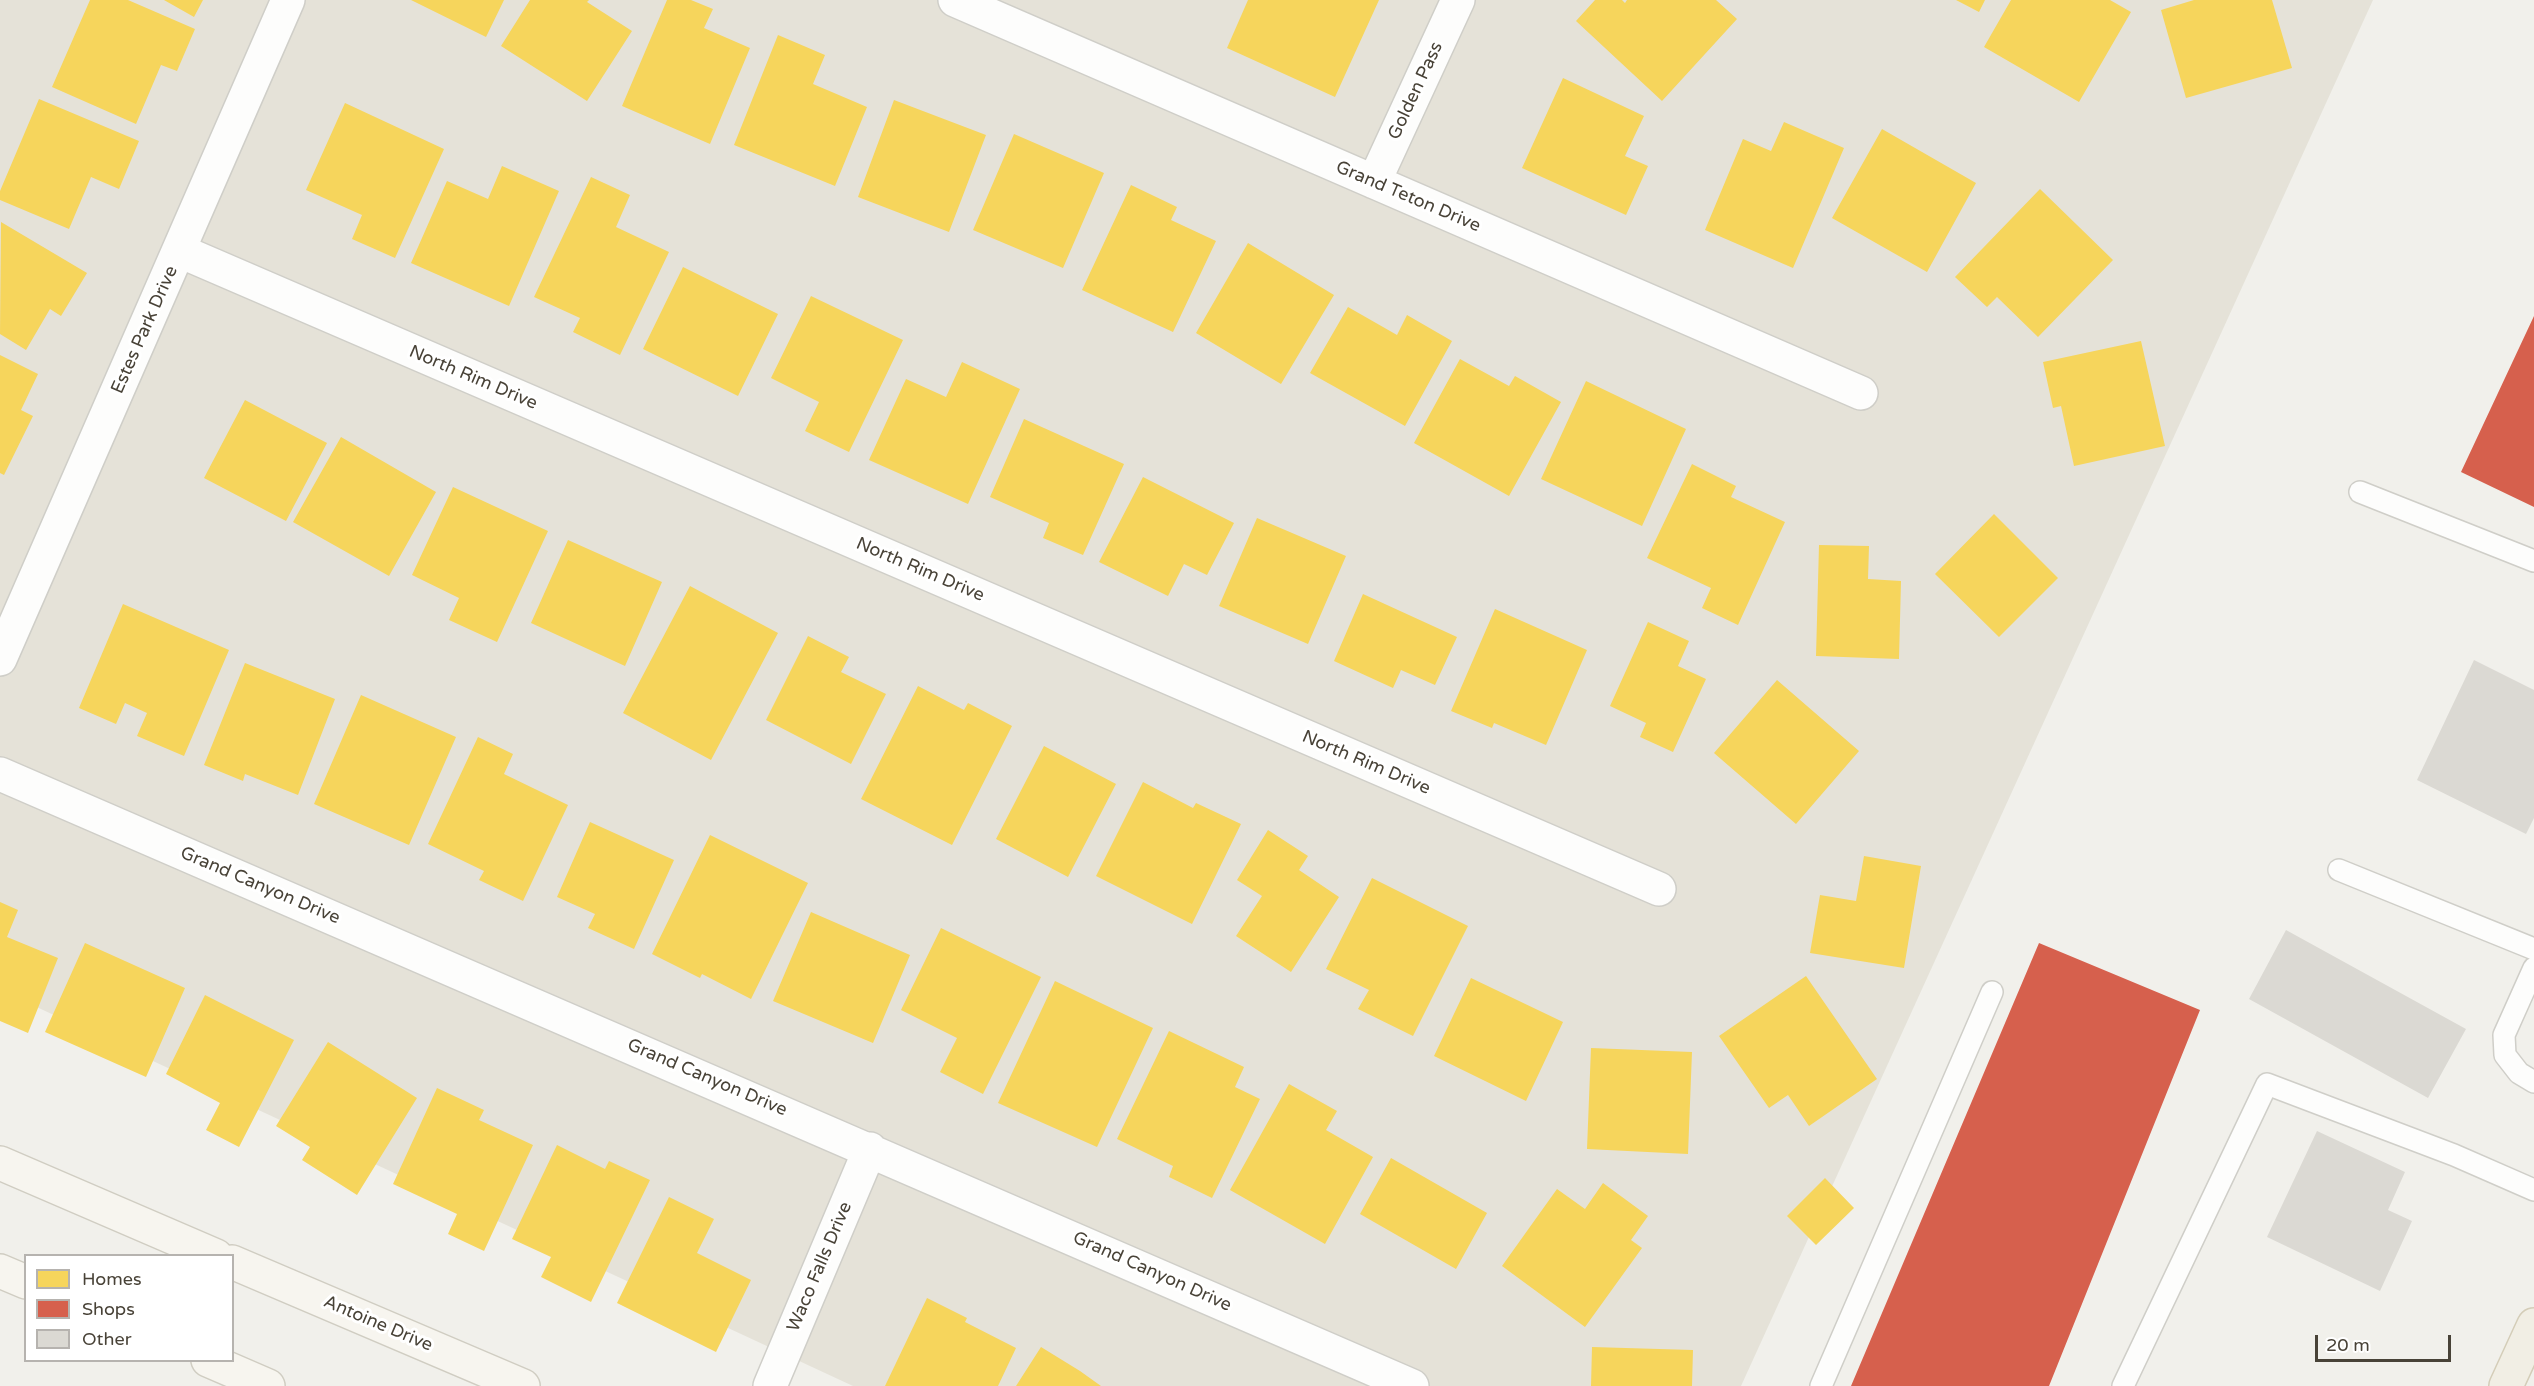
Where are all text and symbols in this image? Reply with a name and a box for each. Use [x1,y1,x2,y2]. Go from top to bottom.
street label: Golden Pass [1384,39,1448,143]
street label: Grand Teton Drive [1332,157,1484,237]
street label: Estes Park Drive [107,263,183,397]
street label: North Rim Drive [406,341,540,415]
street label: North Rim Drive [853,533,987,607]
street label: North Rim Drive [1299,726,1433,800]
street label: Grand Canyon Drive [177,843,343,929]
street label: Grand Canyon Drive [624,1035,790,1121]
street label: Waco Falls Drive [783,1199,857,1335]
street label: Grand Canyon Drive [1069,1227,1235,1317]
legend [24,1254,234,1362]
text: Homes [82,1268,142,1290]
street label: Antoine Drive [320,1291,436,1357]
text: Shops [82,1298,135,1320]
scale bar [2318,1323,2454,1361]
text: Other [82,1328,132,1350]
text: 20 m [2326,1334,2370,1356]

